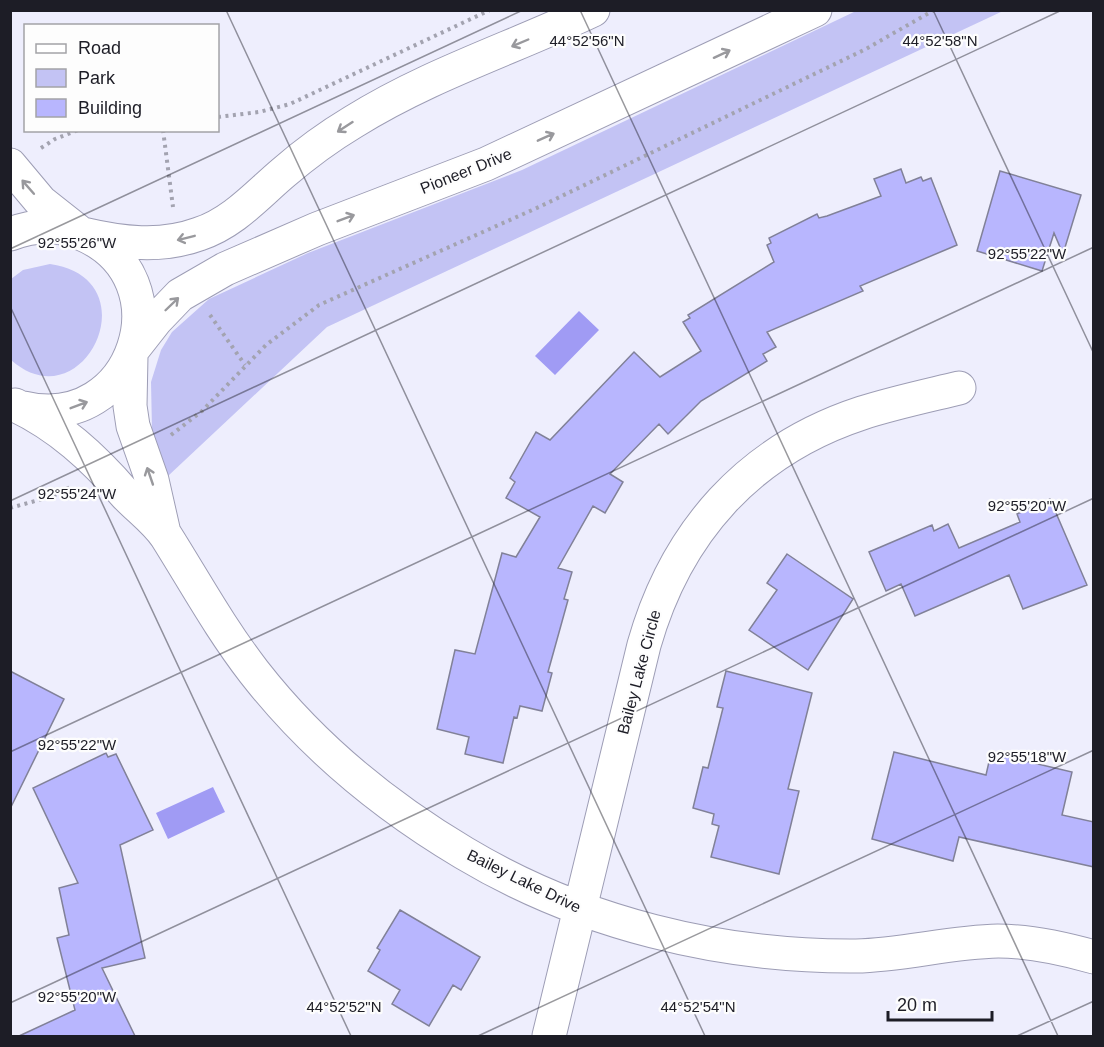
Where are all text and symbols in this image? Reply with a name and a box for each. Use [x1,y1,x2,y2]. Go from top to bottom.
legend [24,24,219,132]
text: 44°52'56"N [549,32,625,49]
text: 44°52'58"N [902,32,978,49]
text: Road [78,38,121,58]
one-way arrow [512,38,530,49]
one-way arrow [713,47,731,59]
text: Park [78,68,116,88]
text: Building [78,98,142,118]
one-way arrow [337,121,354,133]
one-way arrow [536,131,555,142]
street label: Pioneer Drive [418,145,514,197]
one-way arrow [21,179,35,194]
one-way arrow [336,211,355,222]
one-way arrow [177,233,196,244]
text: 92°55'26"W [38,234,117,251]
text: 92°55'22"W [988,245,1067,262]
one-way arrow [164,296,179,311]
one-way arrow [69,398,88,409]
one-way arrow [143,467,154,486]
text: 92°55'24"W [38,485,117,502]
text: 92°55'20"W [988,497,1067,514]
street label: Bailey Lake Circle [614,608,664,736]
text: 92°55'22"W [38,736,117,753]
text: 92°55'18"W [988,748,1067,765]
street label: Bailey Lake Drive [464,846,584,916]
scale bar [888,984,992,1022]
text: 92°55'20"W [38,988,117,1005]
text: 20 m [897,995,937,1015]
text: 44°52'52"N [306,998,382,1015]
text: 44°52'54"N [660,998,736,1015]

